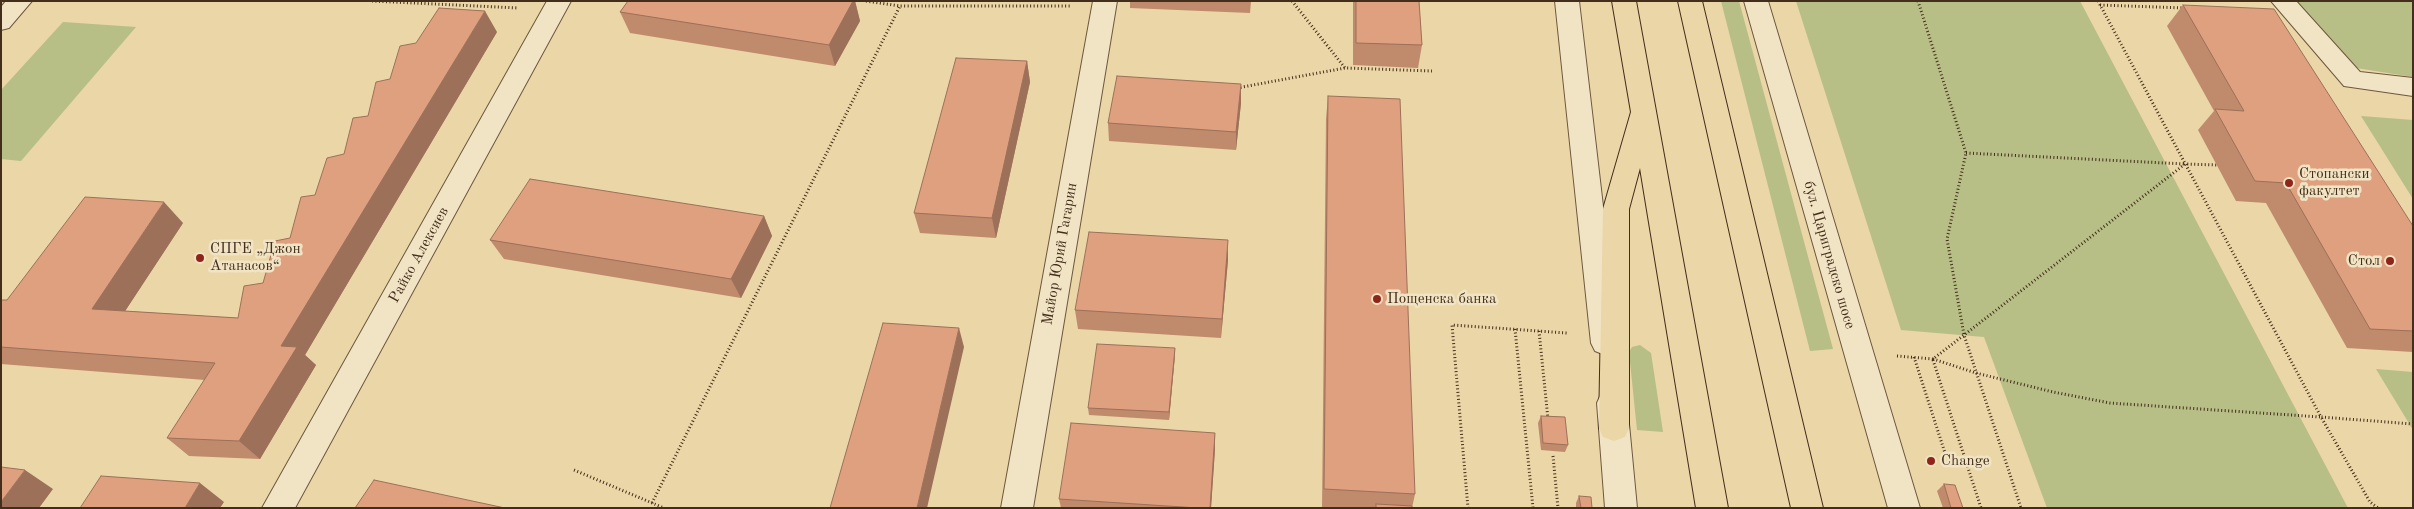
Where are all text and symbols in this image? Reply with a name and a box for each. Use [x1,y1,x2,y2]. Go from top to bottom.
place label: Стопански факултет [2299,165,2370,200]
marker: Стопански факултет [2283,177,2295,189]
street label: бул. Цариградско шосе [1799,179,1859,331]
street label: Майор Юрий Гагарин [1039,181,1081,327]
street label: Райко Алексиев [385,204,453,306]
place label: СПГЕ „Джон Атанасов“ [210,240,301,275]
marker: СПГЕ „Джон Атанасов“ [194,252,206,264]
place label: Стол [2348,252,2380,270]
marker: Стол [2384,255,2396,267]
place label: Пощенска банка [1387,290,1496,308]
marker: Пощенска банка [1371,293,1383,305]
place label: Change [1941,452,1990,470]
marker: Change [1925,455,1937,467]

